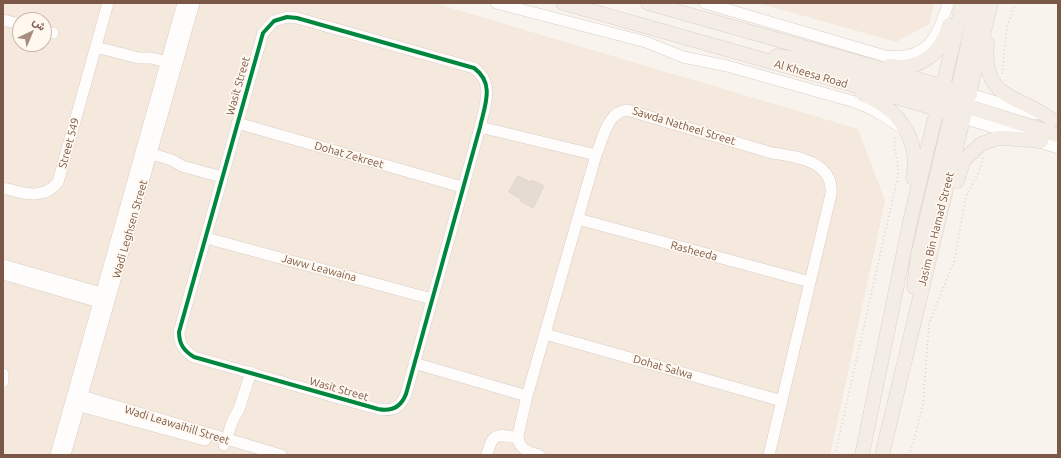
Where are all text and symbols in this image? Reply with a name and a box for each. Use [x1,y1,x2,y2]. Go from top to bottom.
north arrow [12,12,52,52]
text: ش [31,15,49,33]
street label: Wasit Street [223,55,253,117]
street label: Al Kheesa Road [773,57,849,91]
street label: Sawda Natheel Street [631,104,737,148]
street label: Street 549 [56,116,82,170]
street label: Dohat Zekreet [313,139,385,171]
street label: Jasim Bin Hamad Street [915,171,957,287]
street label: Wadi Leghsen Street [110,178,150,280]
street label: Rasheeda [669,238,719,264]
street label: Jaww Leawaina [280,252,358,284]
street label: Dohat Salwa [632,352,694,382]
street label: Wasit Street [308,374,370,404]
street label: Wadi Leawaihill Street [123,403,231,447]

